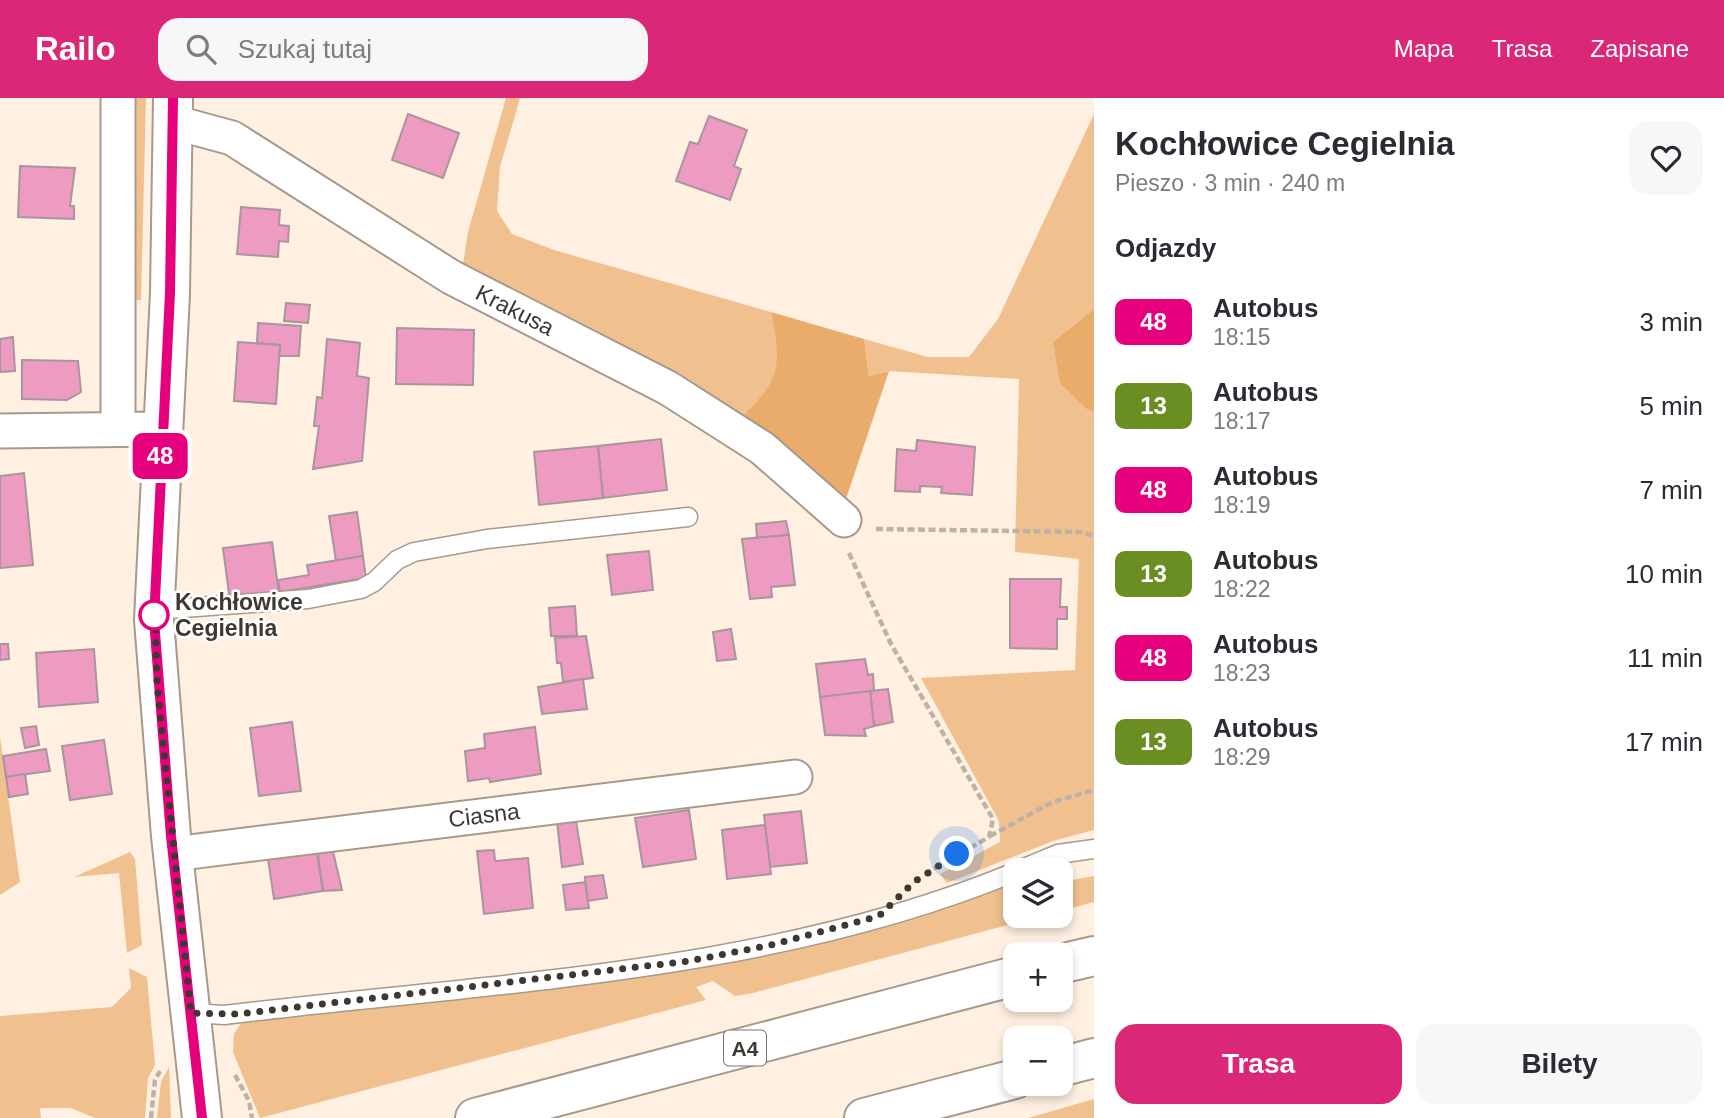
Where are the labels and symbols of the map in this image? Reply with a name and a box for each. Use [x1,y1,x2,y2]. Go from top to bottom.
street label: Krakusa [472,279,559,341]
line badge: 48 [128,433,192,479]
place label: Kochłowice Cegielnia [175,589,303,641]
marker: Kochłowice Cegielnia [139,600,169,630]
street label: Ciasna [447,798,521,832]
your location [939,836,974,871]
road number: A4 [724,1030,766,1066]

